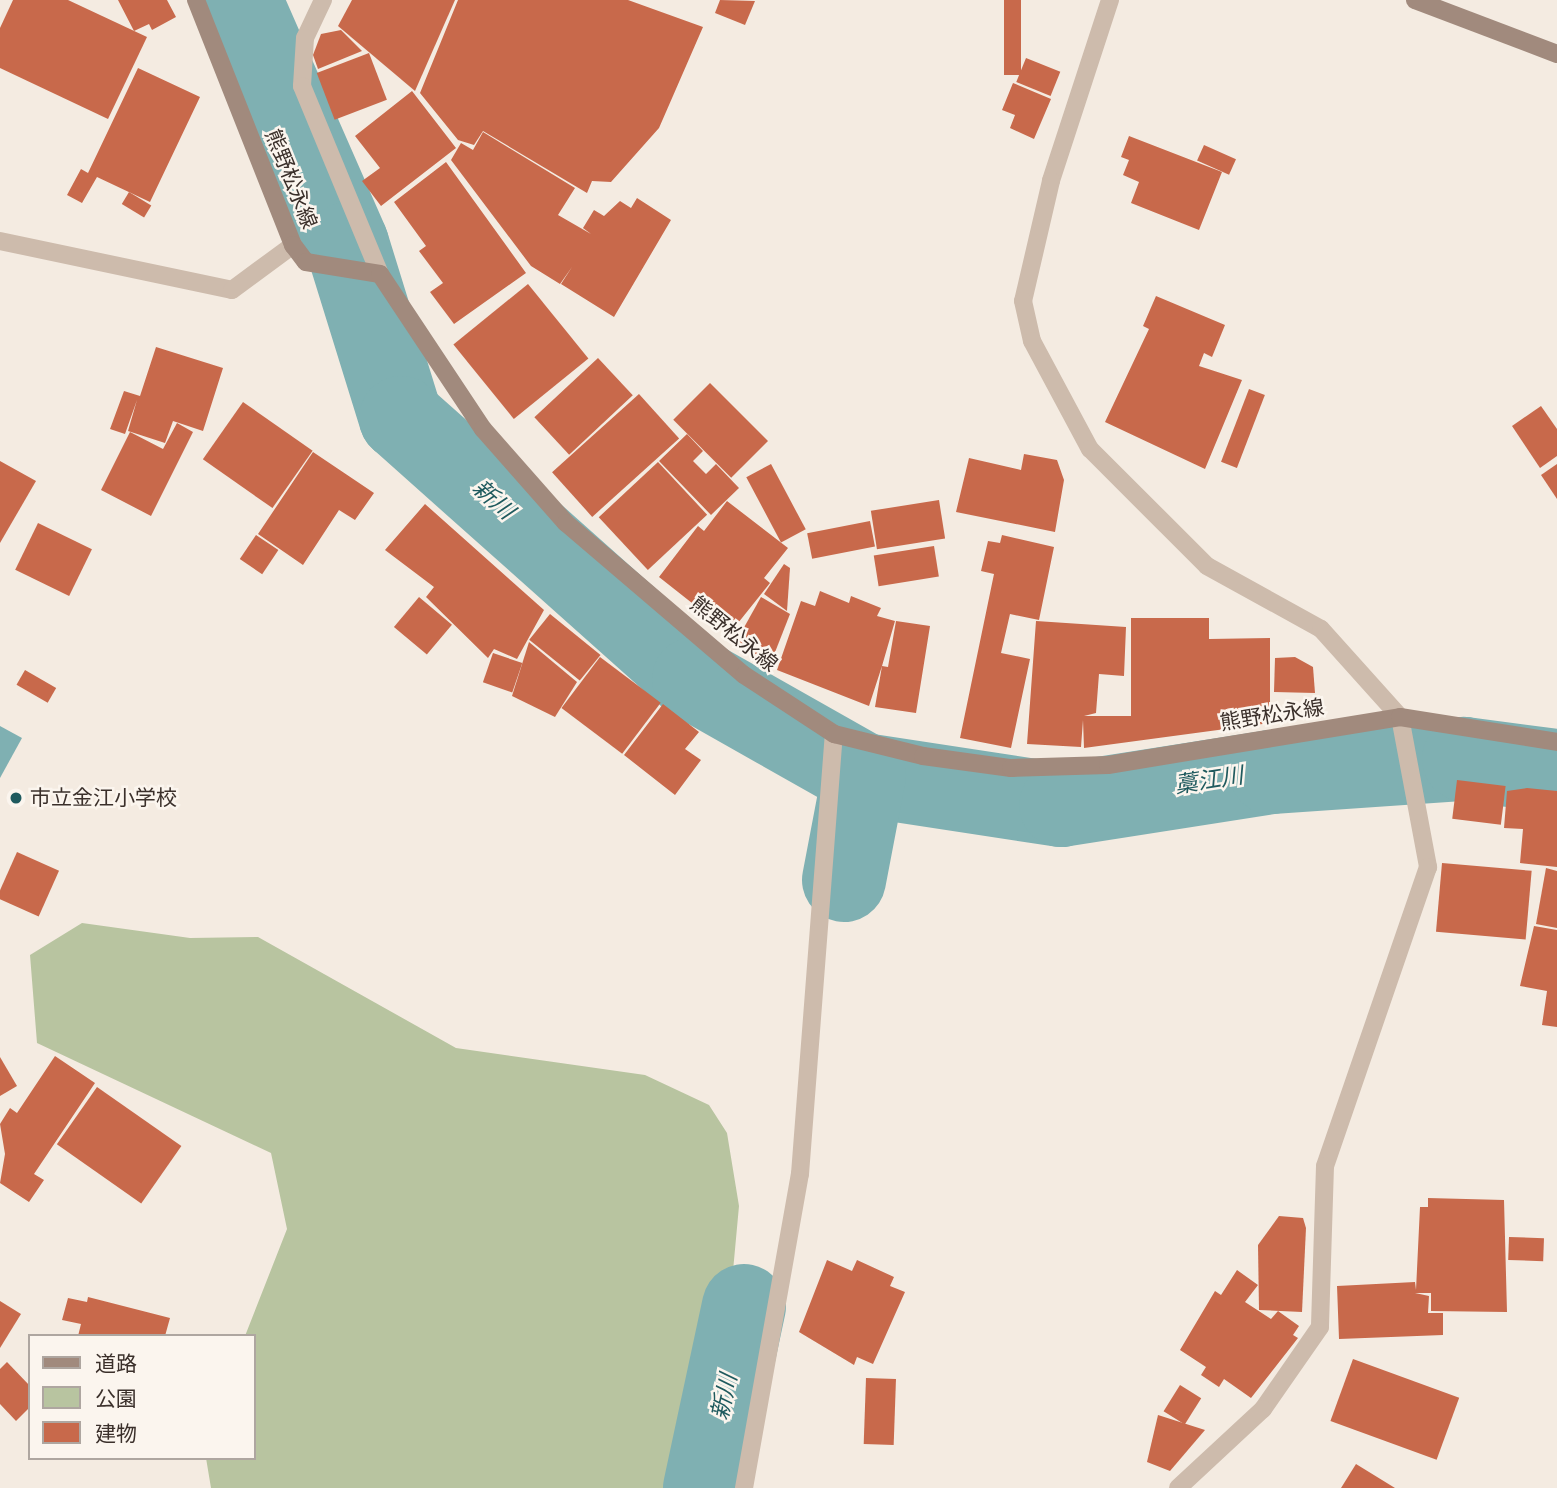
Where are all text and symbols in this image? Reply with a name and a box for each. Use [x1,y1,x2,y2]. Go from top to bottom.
street label: 熊野松永線 [260,126,322,232]
water label: 新川 [467,474,519,526]
street label: 熊野松永線 [685,591,783,677]
street label: 熊野松永線 [1218,694,1326,736]
water label: 藁江川 [1173,762,1245,800]
place label: 市立金江小学校 [30,785,177,811]
marker: 市立金江小学校 [8,790,24,806]
legend [28,1334,256,1460]
text: 道路 [95,1350,137,1378]
water label: 新川 [707,1372,743,1422]
text: 公園 [95,1385,137,1413]
text: 建物 [95,1420,137,1448]

